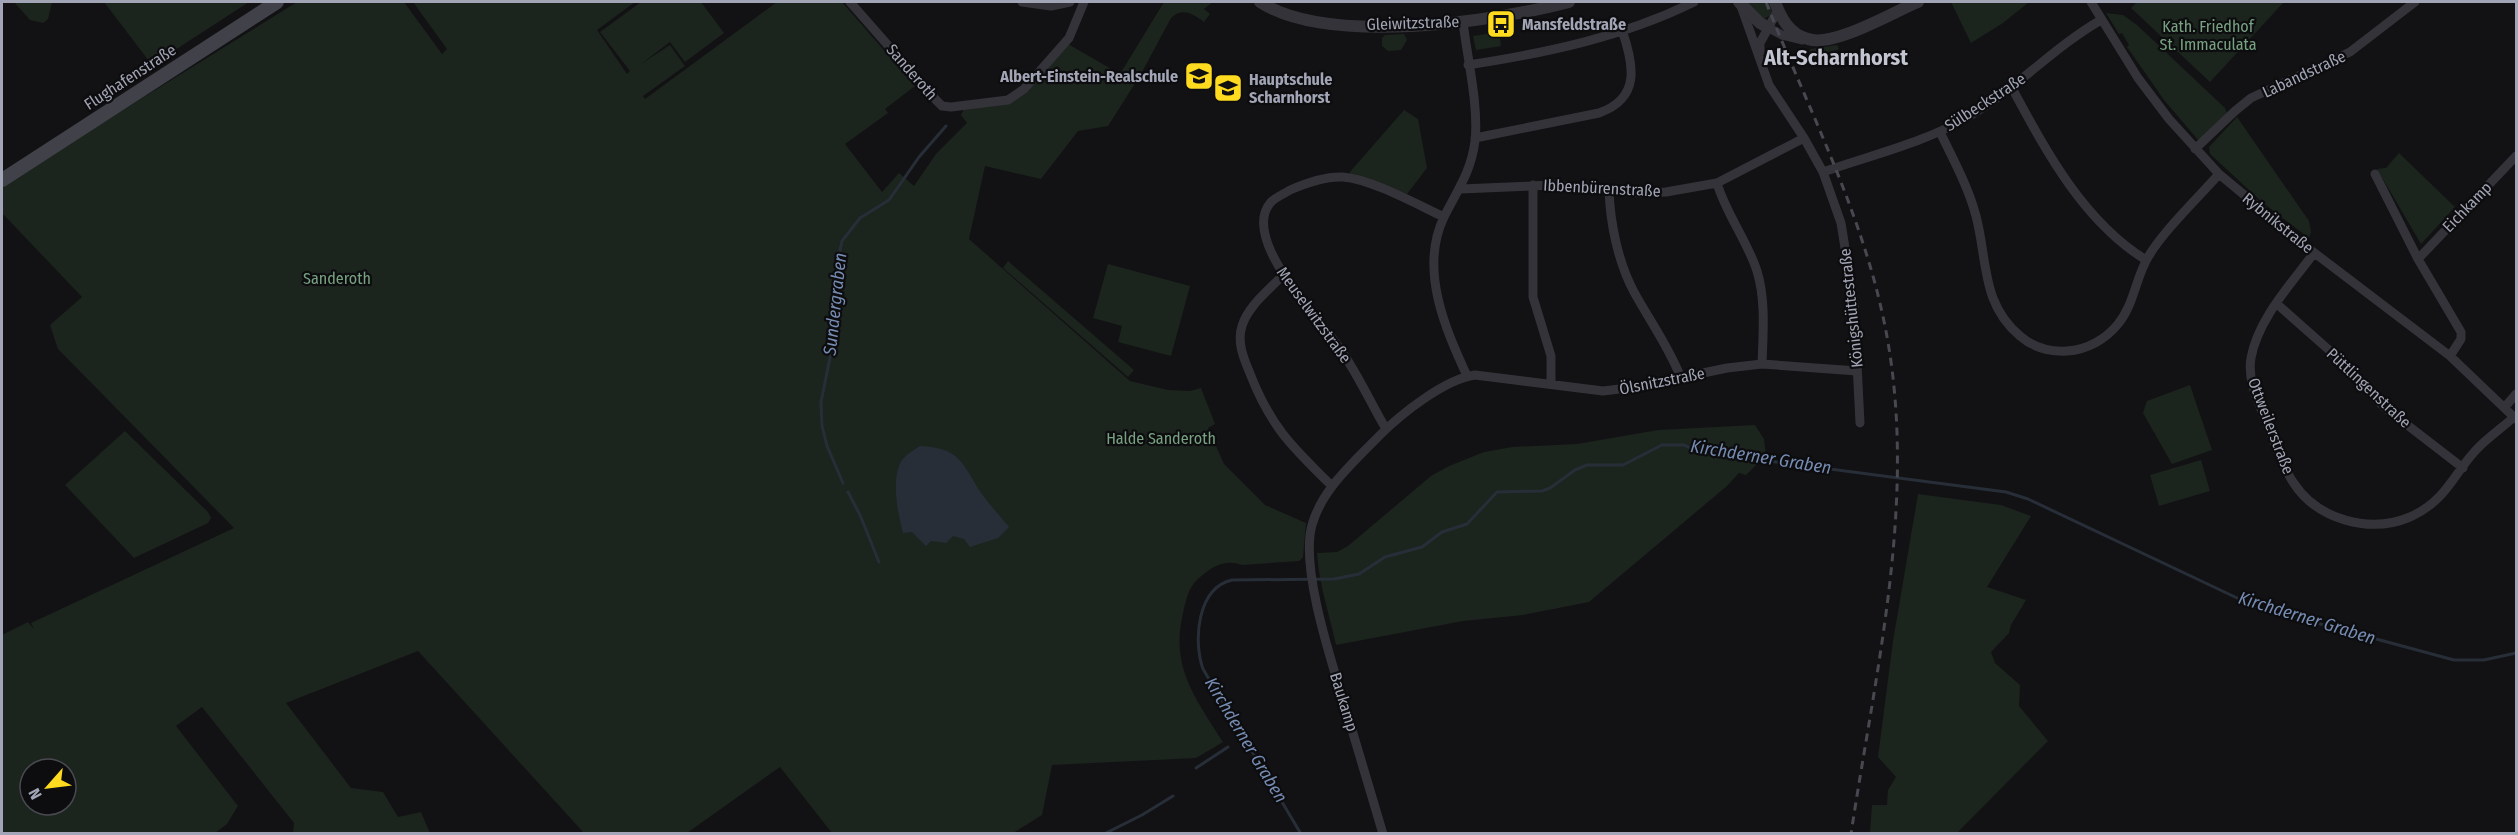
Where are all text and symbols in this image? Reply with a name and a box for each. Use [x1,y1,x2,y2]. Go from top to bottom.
bus stop icon: Mansfeldstraße [1485,8,1517,40]
street label: Gleiwitzstraße [1366,12,1460,34]
place label: Mansfeldstraße [1522,15,1626,34]
park label: Kath. Friedhof St. Immaculata [2159,17,2257,54]
street label: Flughafenstraße [80,40,180,114]
street label: Sanderoth [883,40,941,104]
district label: Alt-Scharnhorst [1763,44,1908,71]
street label: Labandstraße [2259,46,2349,102]
school or university icon: Albert-Einstein-Realschule [1183,60,1215,92]
place label: Albert-Einstein-Realschule [999,67,1178,86]
street label: Sülbeckstraße [1941,69,2029,135]
place label: Hauptschule Scharnhorst [1249,70,1332,107]
school or university icon: Hauptschule Scharnhorst [1212,72,1244,104]
street label: Ibbenbürenstraße [1543,175,1661,201]
street label: Eichkamp [2438,178,2496,236]
street label: Rybnikstraße [2239,189,2317,257]
street label: Königshüttestraße [1835,247,1867,369]
water label: Sundergraben [819,252,851,357]
street label: Meuselwitzstraße [1273,263,1355,367]
park label: Sanderoth [303,269,371,288]
street label: Püttlingenstraße [2323,344,2415,432]
street label: Ölsnitzstraße [1618,363,1706,399]
street label: Ottweilerstraße [2244,375,2298,477]
park label: Halde Sanderoth [1106,429,1216,448]
water label: Kirchderner Graben [1689,435,1833,479]
water label: Kirchderner Graben [2236,587,2378,649]
street label: Baukamp [1326,670,1362,734]
water label: Kirchderner Graben [1200,673,1292,807]
north arrow [18,757,78,817]
text: N [25,785,46,803]

